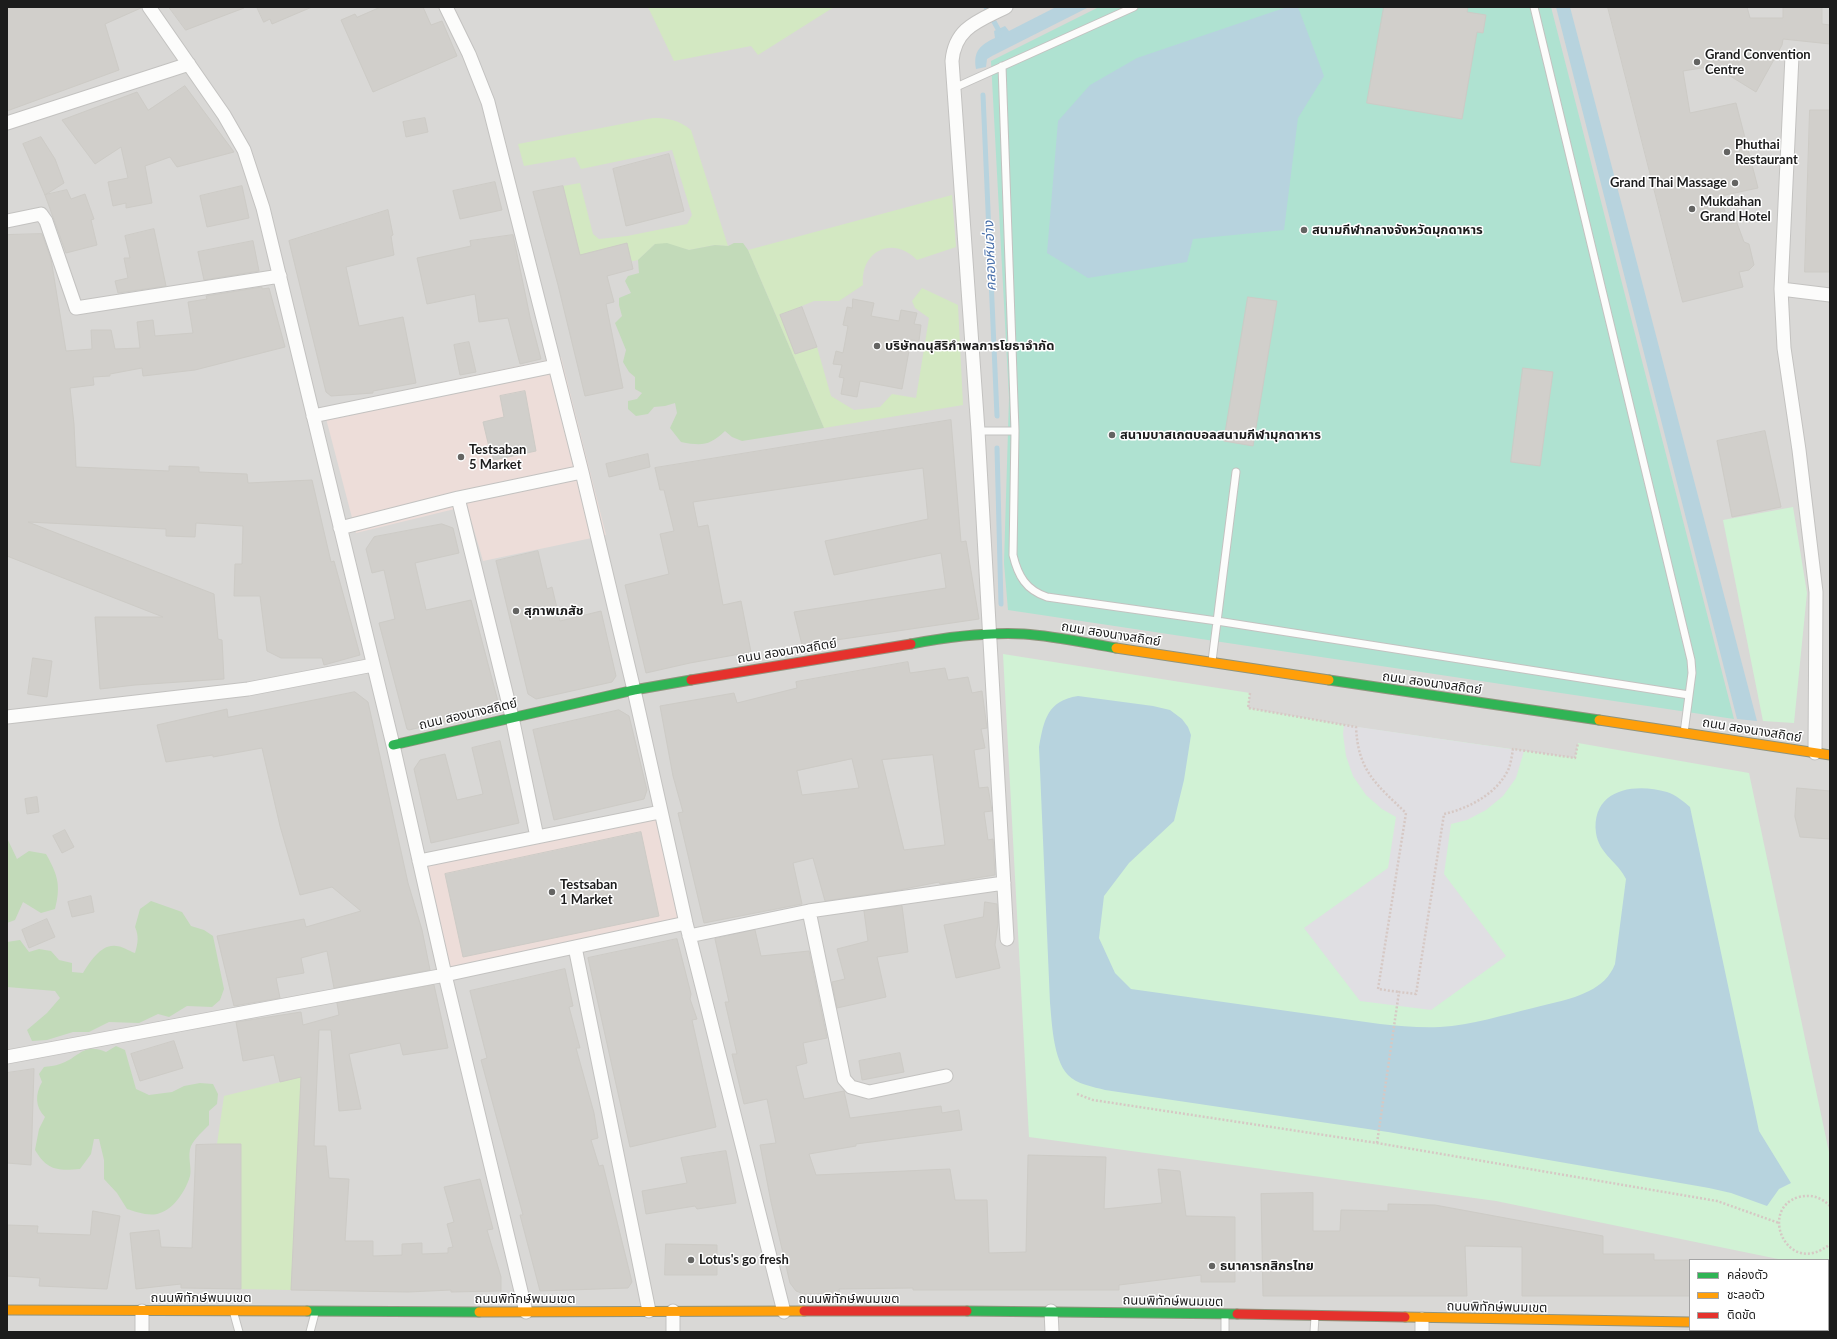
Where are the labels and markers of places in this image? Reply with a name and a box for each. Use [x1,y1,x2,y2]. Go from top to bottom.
place label: Grand Convention Centre [1705,47,1811,78]
marker: Grand Convention Centre [1692,57,1702,67]
place label: Phuthai Restaurant [1735,137,1798,168]
marker: Phuthai Restaurant [1722,147,1732,157]
place label: Grand Thai Massage [1610,175,1727,191]
marker: Grand Thai Massage [1730,178,1740,188]
place label: Mukdahan Grand Hotel [1700,194,1771,225]
marker: Mukdahan Grand Hotel [1687,204,1697,214]
place label: สนามกีฬากลางจังหวัดมุกดาหาร [1312,222,1483,238]
marker: สนามกีฬากลางจังหวัดมุกดาหาร [1299,225,1309,235]
place label: บริษัทดนุสิริกำพลการโยธาจำกัด [885,338,1054,354]
marker: บริษัทดนุสิริกำพลการโยธาจำกัด [872,341,882,351]
place label: สนามบาสเกตบอลสนามกีฬามุกดาหาร [1120,427,1321,443]
marker: สนามบาสเกตบอลสนามกีฬามุกดาหาร [1107,430,1117,440]
place label: Testsaban 5 Market [469,442,526,473]
marker: Testsaban 5 Market [456,452,466,462]
place label: สุภาพเภสัช [524,603,584,619]
marker: สุภาพเภสัช [511,606,521,616]
place label: Testsaban 1 Market [560,877,617,908]
marker: Testsaban 1 Market [547,887,557,897]
place label: Lotus's go fresh [699,1252,789,1268]
marker: Lotus's go fresh [686,1255,696,1265]
place label: ธนาคารกสิกรไทย [1220,1258,1314,1274]
marker: ธนาคารกสิกรไทย [1207,1261,1217,1271]

